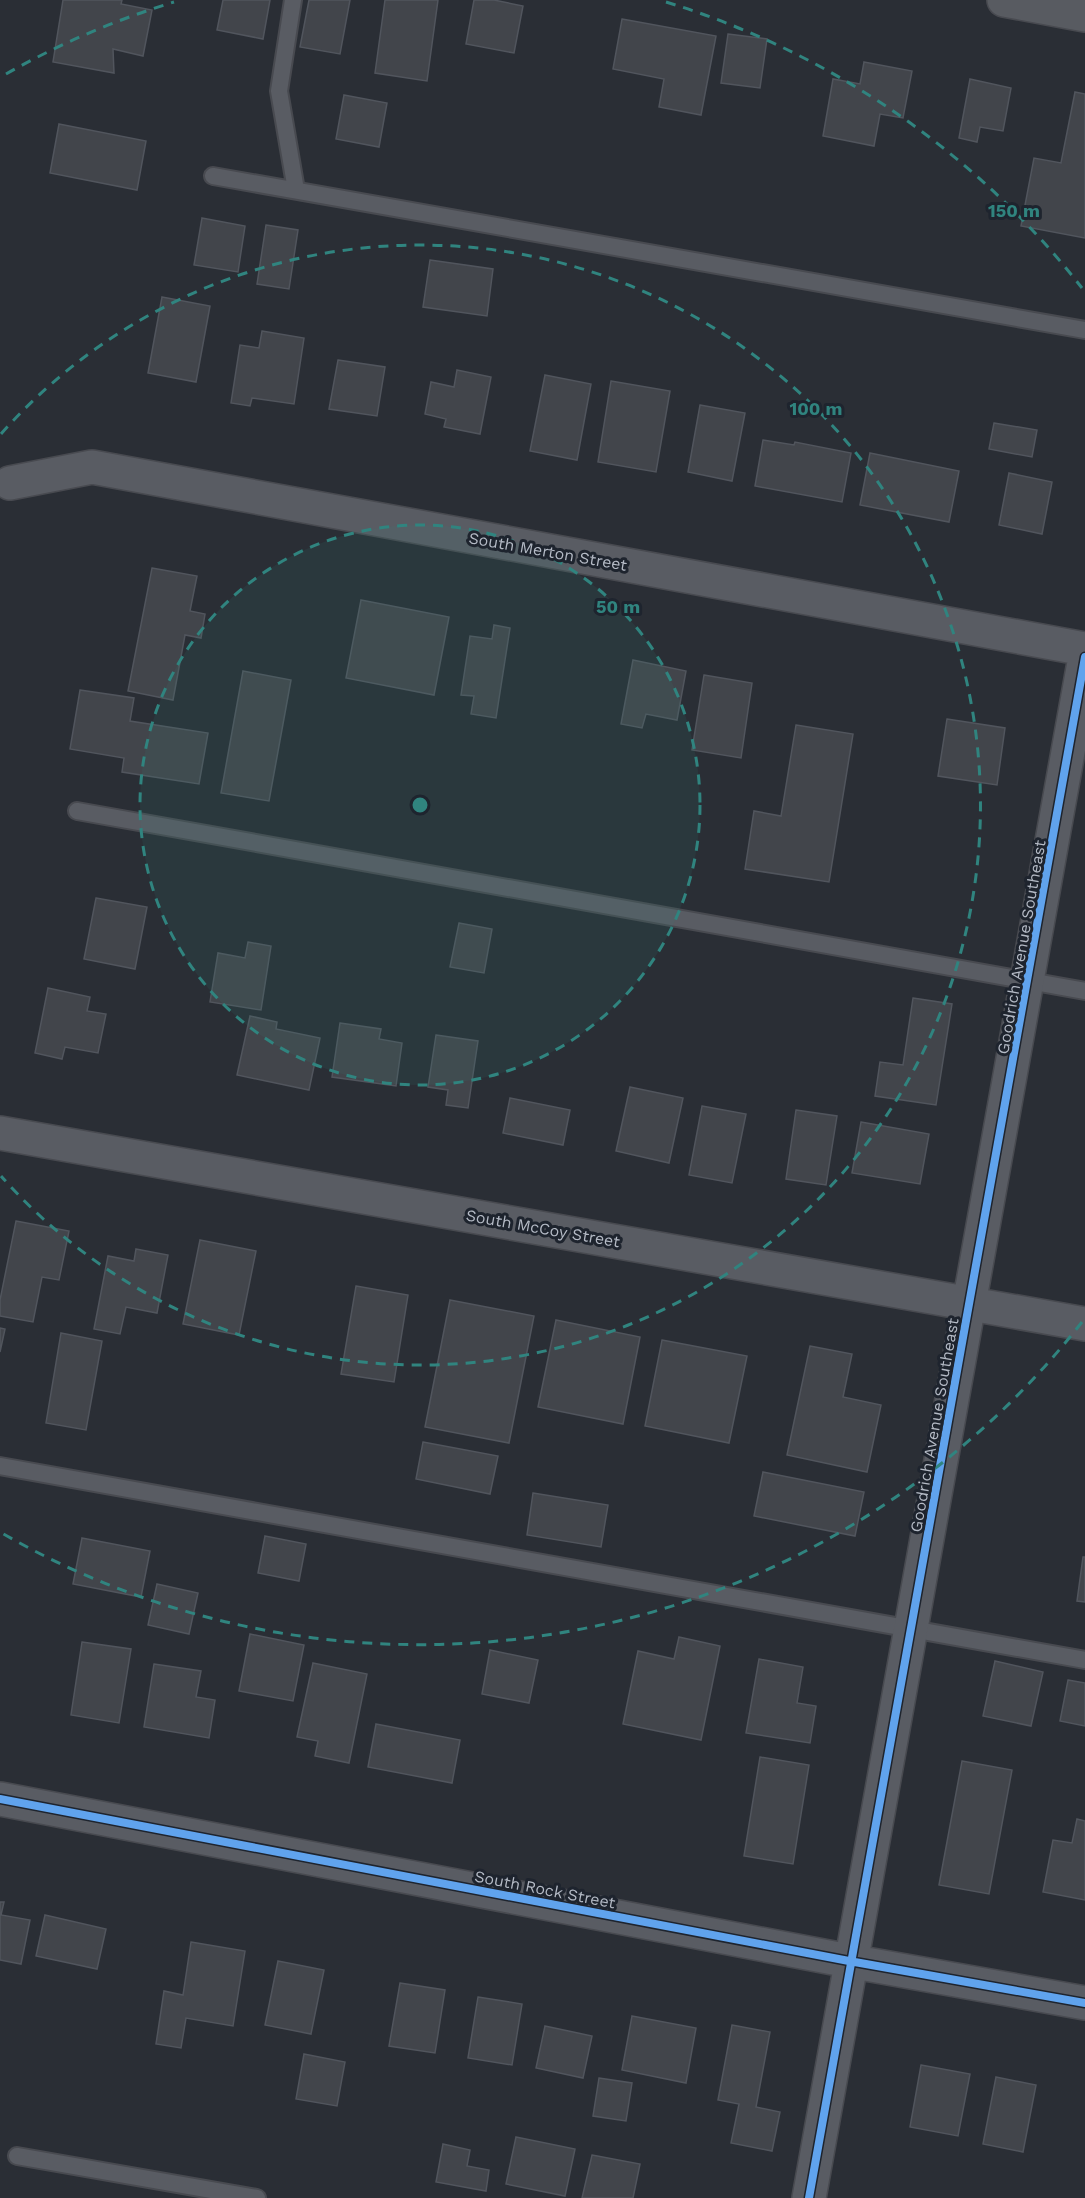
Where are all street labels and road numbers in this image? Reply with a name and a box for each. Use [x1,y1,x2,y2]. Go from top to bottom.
street label: South Merton Street [467,528,629,575]
street label: Goodrich Avenue Southeast [993,838,1050,1056]
street label: South McCoy Street [464,1206,622,1251]
street label: Goodrich Avenue Southeast [906,1316,963,1534]
street label: South Rock Street [473,1867,617,1913]

